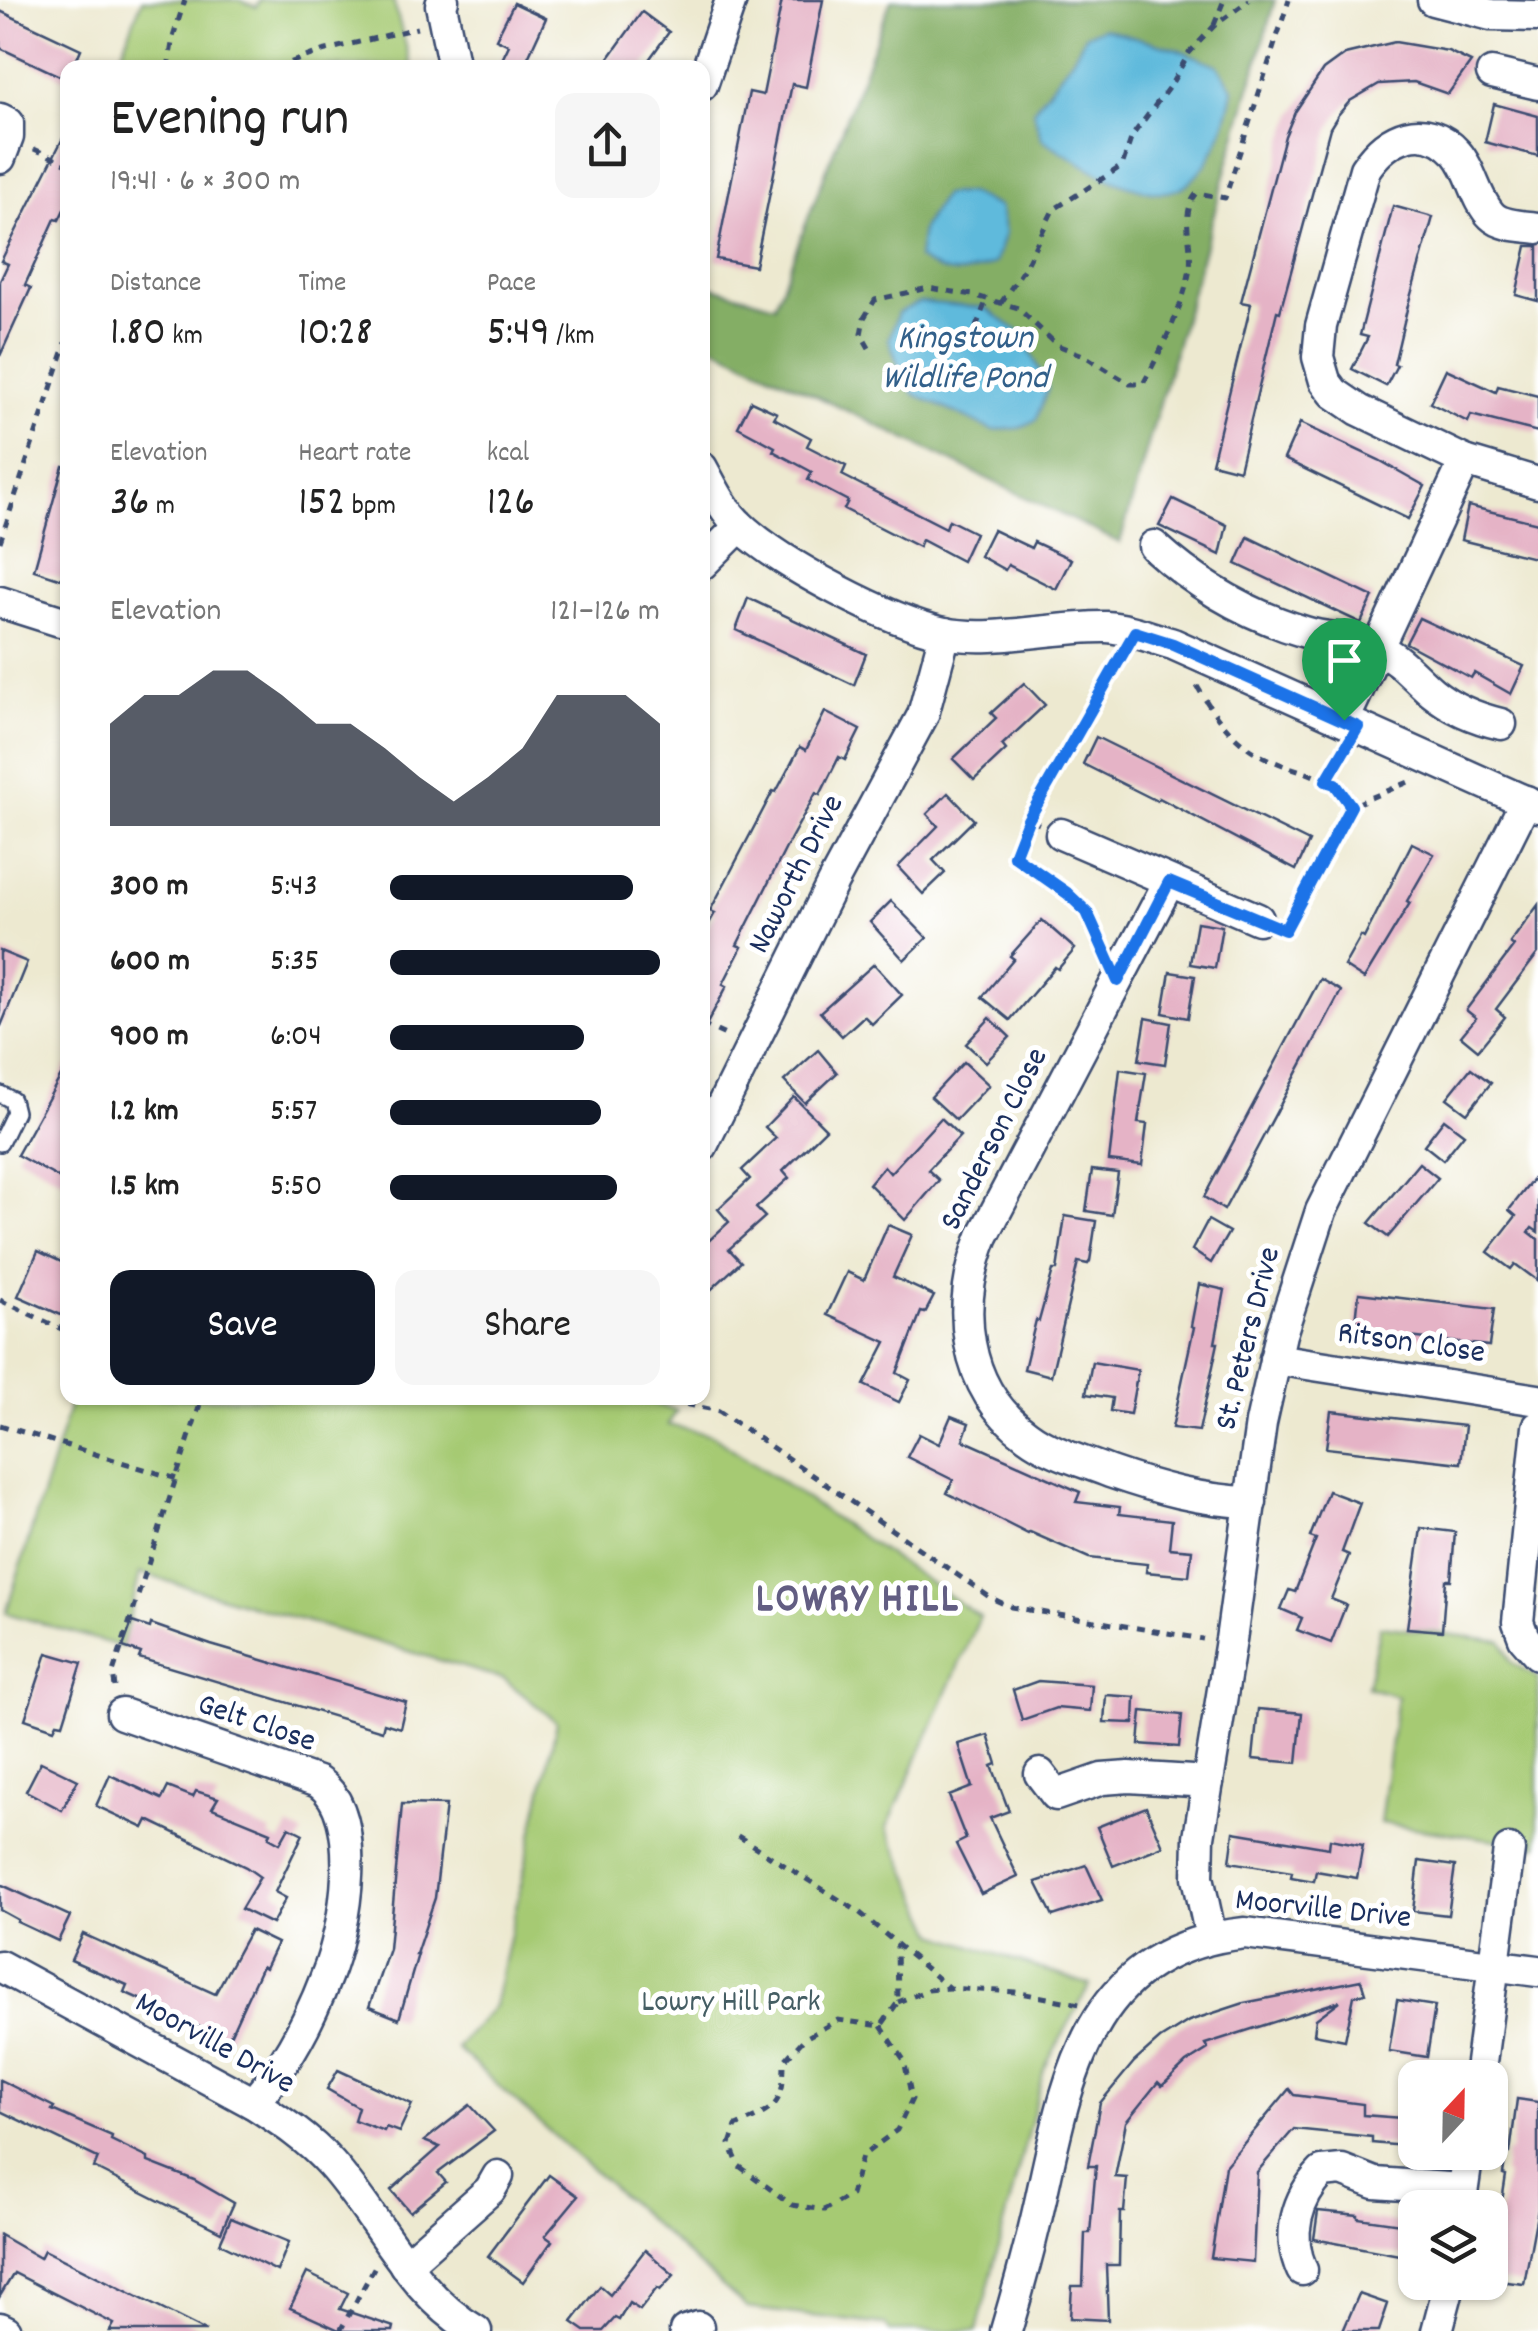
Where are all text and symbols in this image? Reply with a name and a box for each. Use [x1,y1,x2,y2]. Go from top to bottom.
text: Evening run [110,83,349,162]
button: share [555,93,660,198]
text: 19:41 · 6 × 300 m [110,160,300,206]
text: Distance [110,265,201,305]
text: Time [298,265,346,305]
text: Pace [487,265,536,305]
text: 1.80 [110,305,166,365]
text: 10:28 [298,305,373,365]
text: 5:49 [487,305,550,365]
water label: Kingstown Wildlife Pond [882,315,1052,405]
text: km [166,318,203,358]
text: /km [550,318,595,358]
text: Elevation [110,435,207,475]
text: Heart rate [298,435,411,475]
text: kcal [487,435,529,475]
text: 36 [110,475,149,535]
text: 152 [298,475,345,535]
text: 126 [487,475,535,535]
text: m [149,488,175,528]
text: bpm [345,488,396,528]
text: Elevation [110,590,221,636]
text: 121–126 m [550,590,660,636]
pin [1302,618,1387,721]
icon: arrive [1317,633,1372,688]
street label: Naworth Drive [738,787,858,963]
text: 300 m [110,865,188,911]
text: 5:43 [270,865,318,911]
text: 600 m [110,940,190,986]
text: 5:35 [270,940,319,986]
text: 900 m [110,1015,189,1061]
text: 6:04 [270,1015,322,1061]
street label: Sanderson Close [930,1040,1062,1240]
text: 1.2 km [110,1090,179,1136]
text: 5:57 [270,1090,317,1136]
text: 1.5 km [110,1165,180,1211]
text: 5:50 [270,1165,322,1211]
street label: St. Peters Drive [1205,1243,1295,1435]
button: Save [110,1270,375,1385]
button: Share [395,1270,660,1385]
street label: Ritson Close [1334,1312,1488,1378]
district label: LOWRY HILL [756,1572,960,1632]
street label: Gelt Close [191,1683,321,1767]
street label: Moorville Drive [1233,1879,1413,1943]
park label: Lowry Hill Park [641,1981,821,2027]
street label: Moorville Drive [126,1982,302,2108]
north arrow [1398,2060,1508,2170]
map controls [1398,2060,1508,2300]
button: layers [1398,2190,1508,2300]

